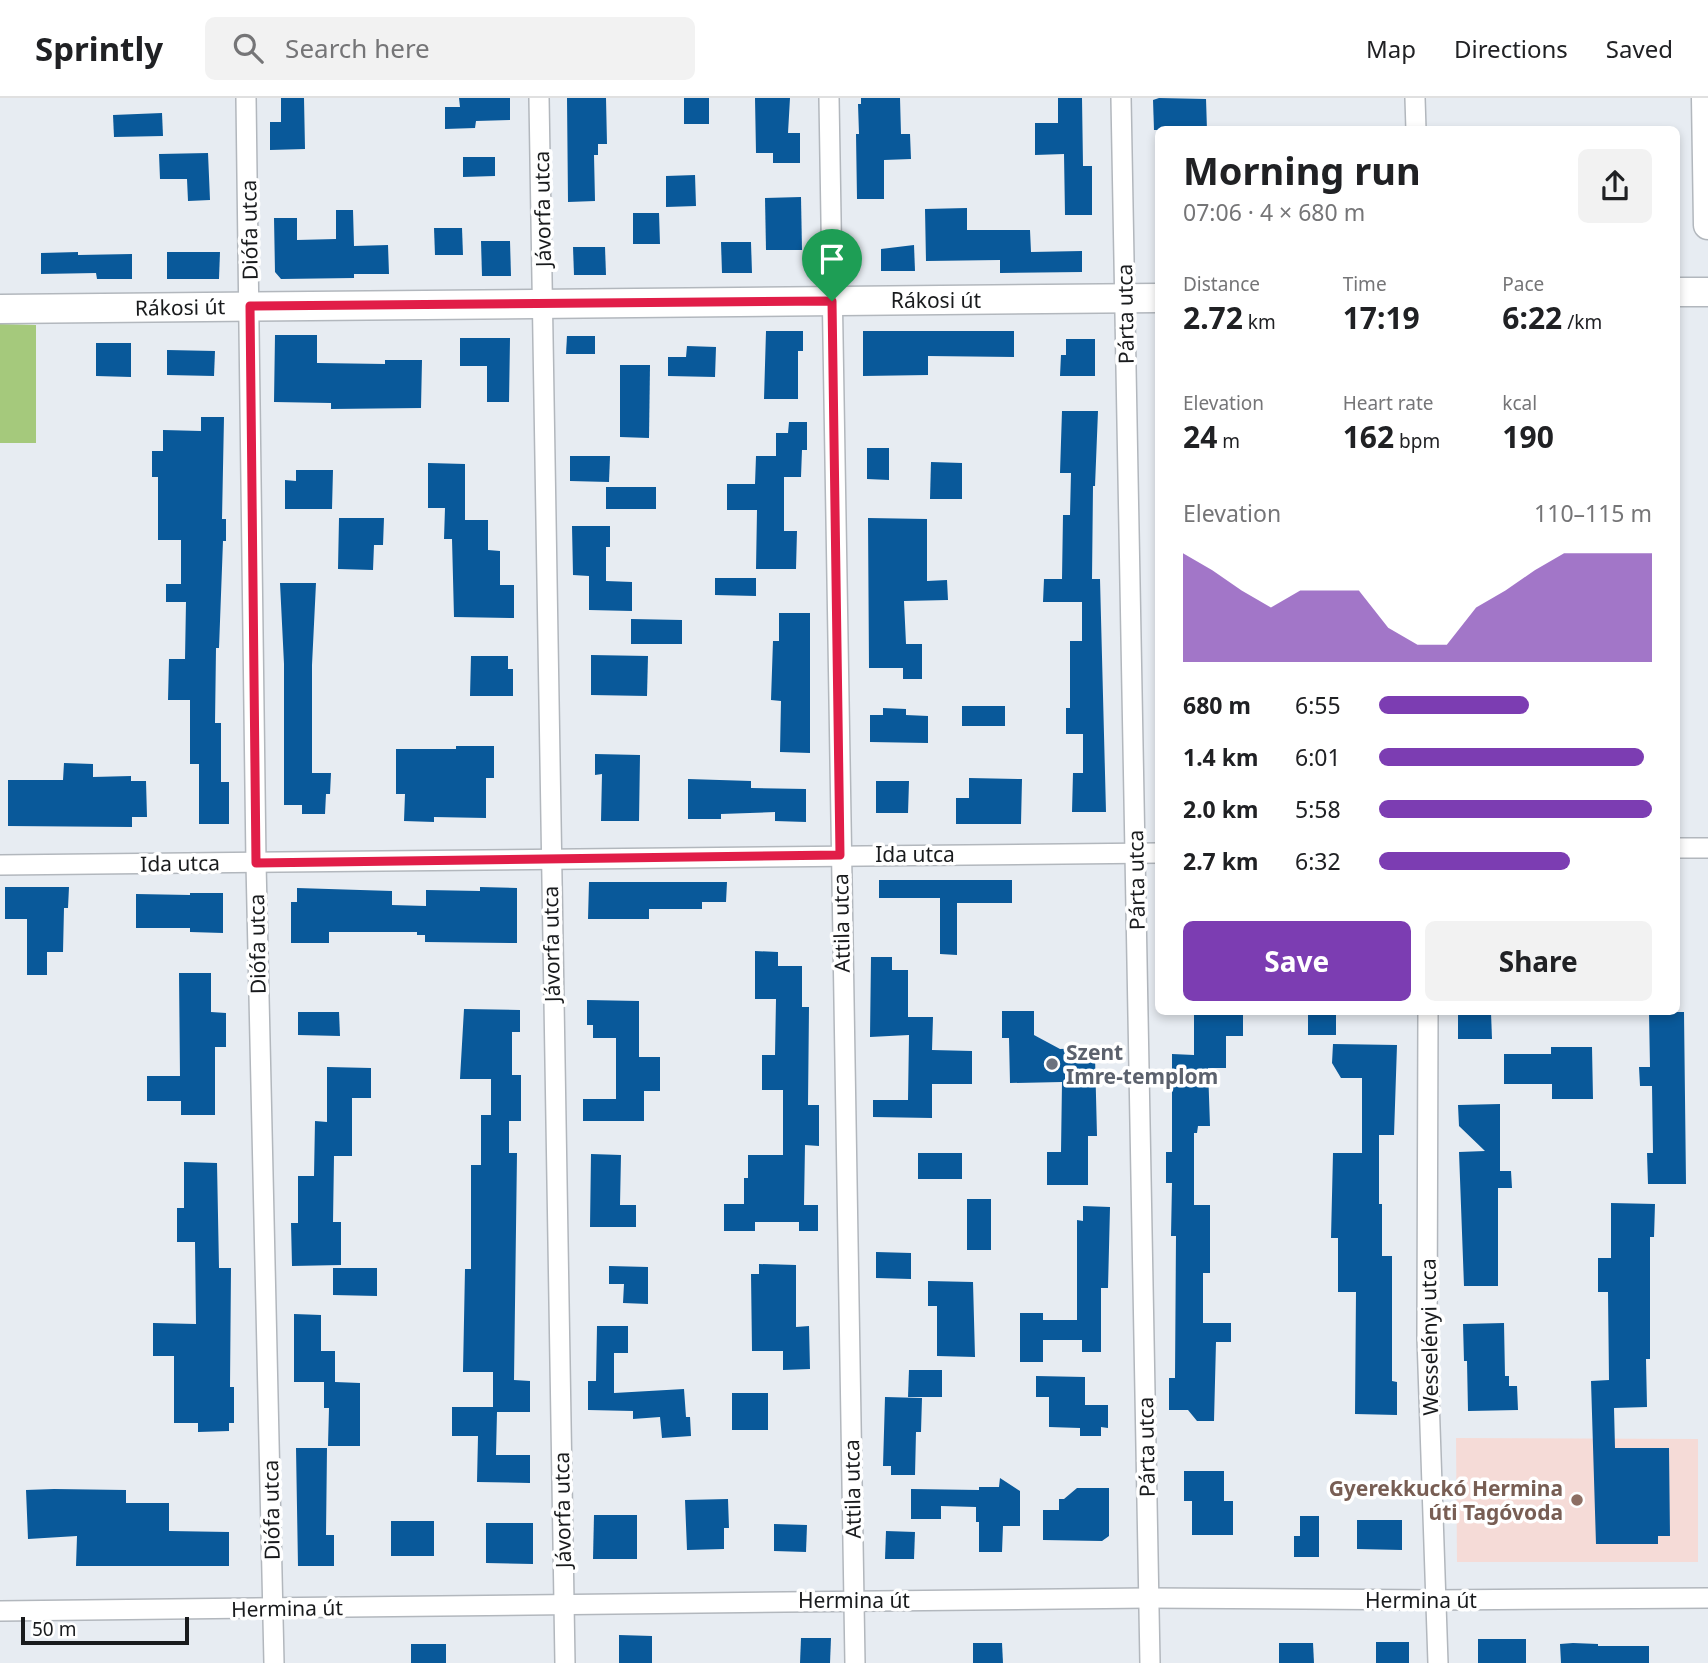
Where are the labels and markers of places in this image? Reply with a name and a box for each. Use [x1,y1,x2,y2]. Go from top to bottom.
pin [802,229,862,301]
place label: Szent Imre-templom [1066,1038,1218,1090]
marker: Szent Imre-templom [1044,1056,1060,1072]
place label: Gyerekkuckó Hermina úti Tagóvoda [1329,1474,1563,1526]
marker: Gyerekkuckó Hermina úti Tagóvoda [1569,1492,1585,1508]

